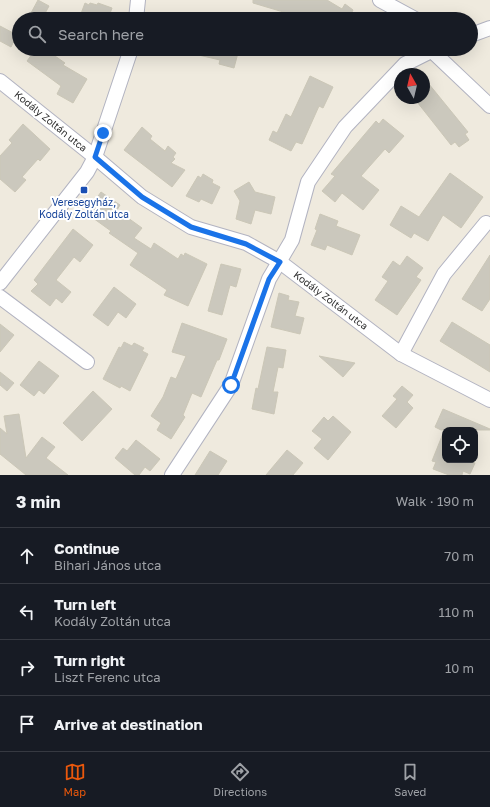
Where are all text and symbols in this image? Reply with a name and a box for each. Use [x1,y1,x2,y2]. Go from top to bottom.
search box [12,12,478,56]
icon: search [26,23,48,45]
text: Search here [58,25,144,43]
north arrow [394,68,430,104]
street label: Kodály Zoltán utca [12,88,90,154]
route end [94,124,112,142]
marker: Veresegyház, Kodály Zoltán utca [79,185,89,195]
place label: Veresegyház, Kodály Zoltán utca [39,196,129,220]
street label: Kodály Zoltán utca [292,268,370,332]
route start [222,376,240,394]
map controls [442,427,478,463]
button: locate [442,427,478,463]
text: 3 min [16,491,60,512]
text: Walk · 190 m [396,493,474,509]
text: Continue [54,539,120,557]
icon: ahead [16,545,38,567]
text: 70 m [444,548,474,564]
text: Bihari János utca [54,557,161,573]
text: Turn left [54,595,116,613]
icon: left [16,601,38,623]
text: 110 m [439,604,474,620]
text: Kodály Zoltán utca [54,613,171,629]
text: Turn right [54,651,125,669]
icon: right [16,657,38,679]
text: 10 m [445,660,474,676]
text: Liszt Ferenc utca [54,669,161,685]
icon: arrive [16,713,38,735]
text: Arrive at destination [54,715,203,733]
tab: Map [64,761,86,798]
tab: Directions [213,761,267,798]
tab: Saved [394,761,426,798]

